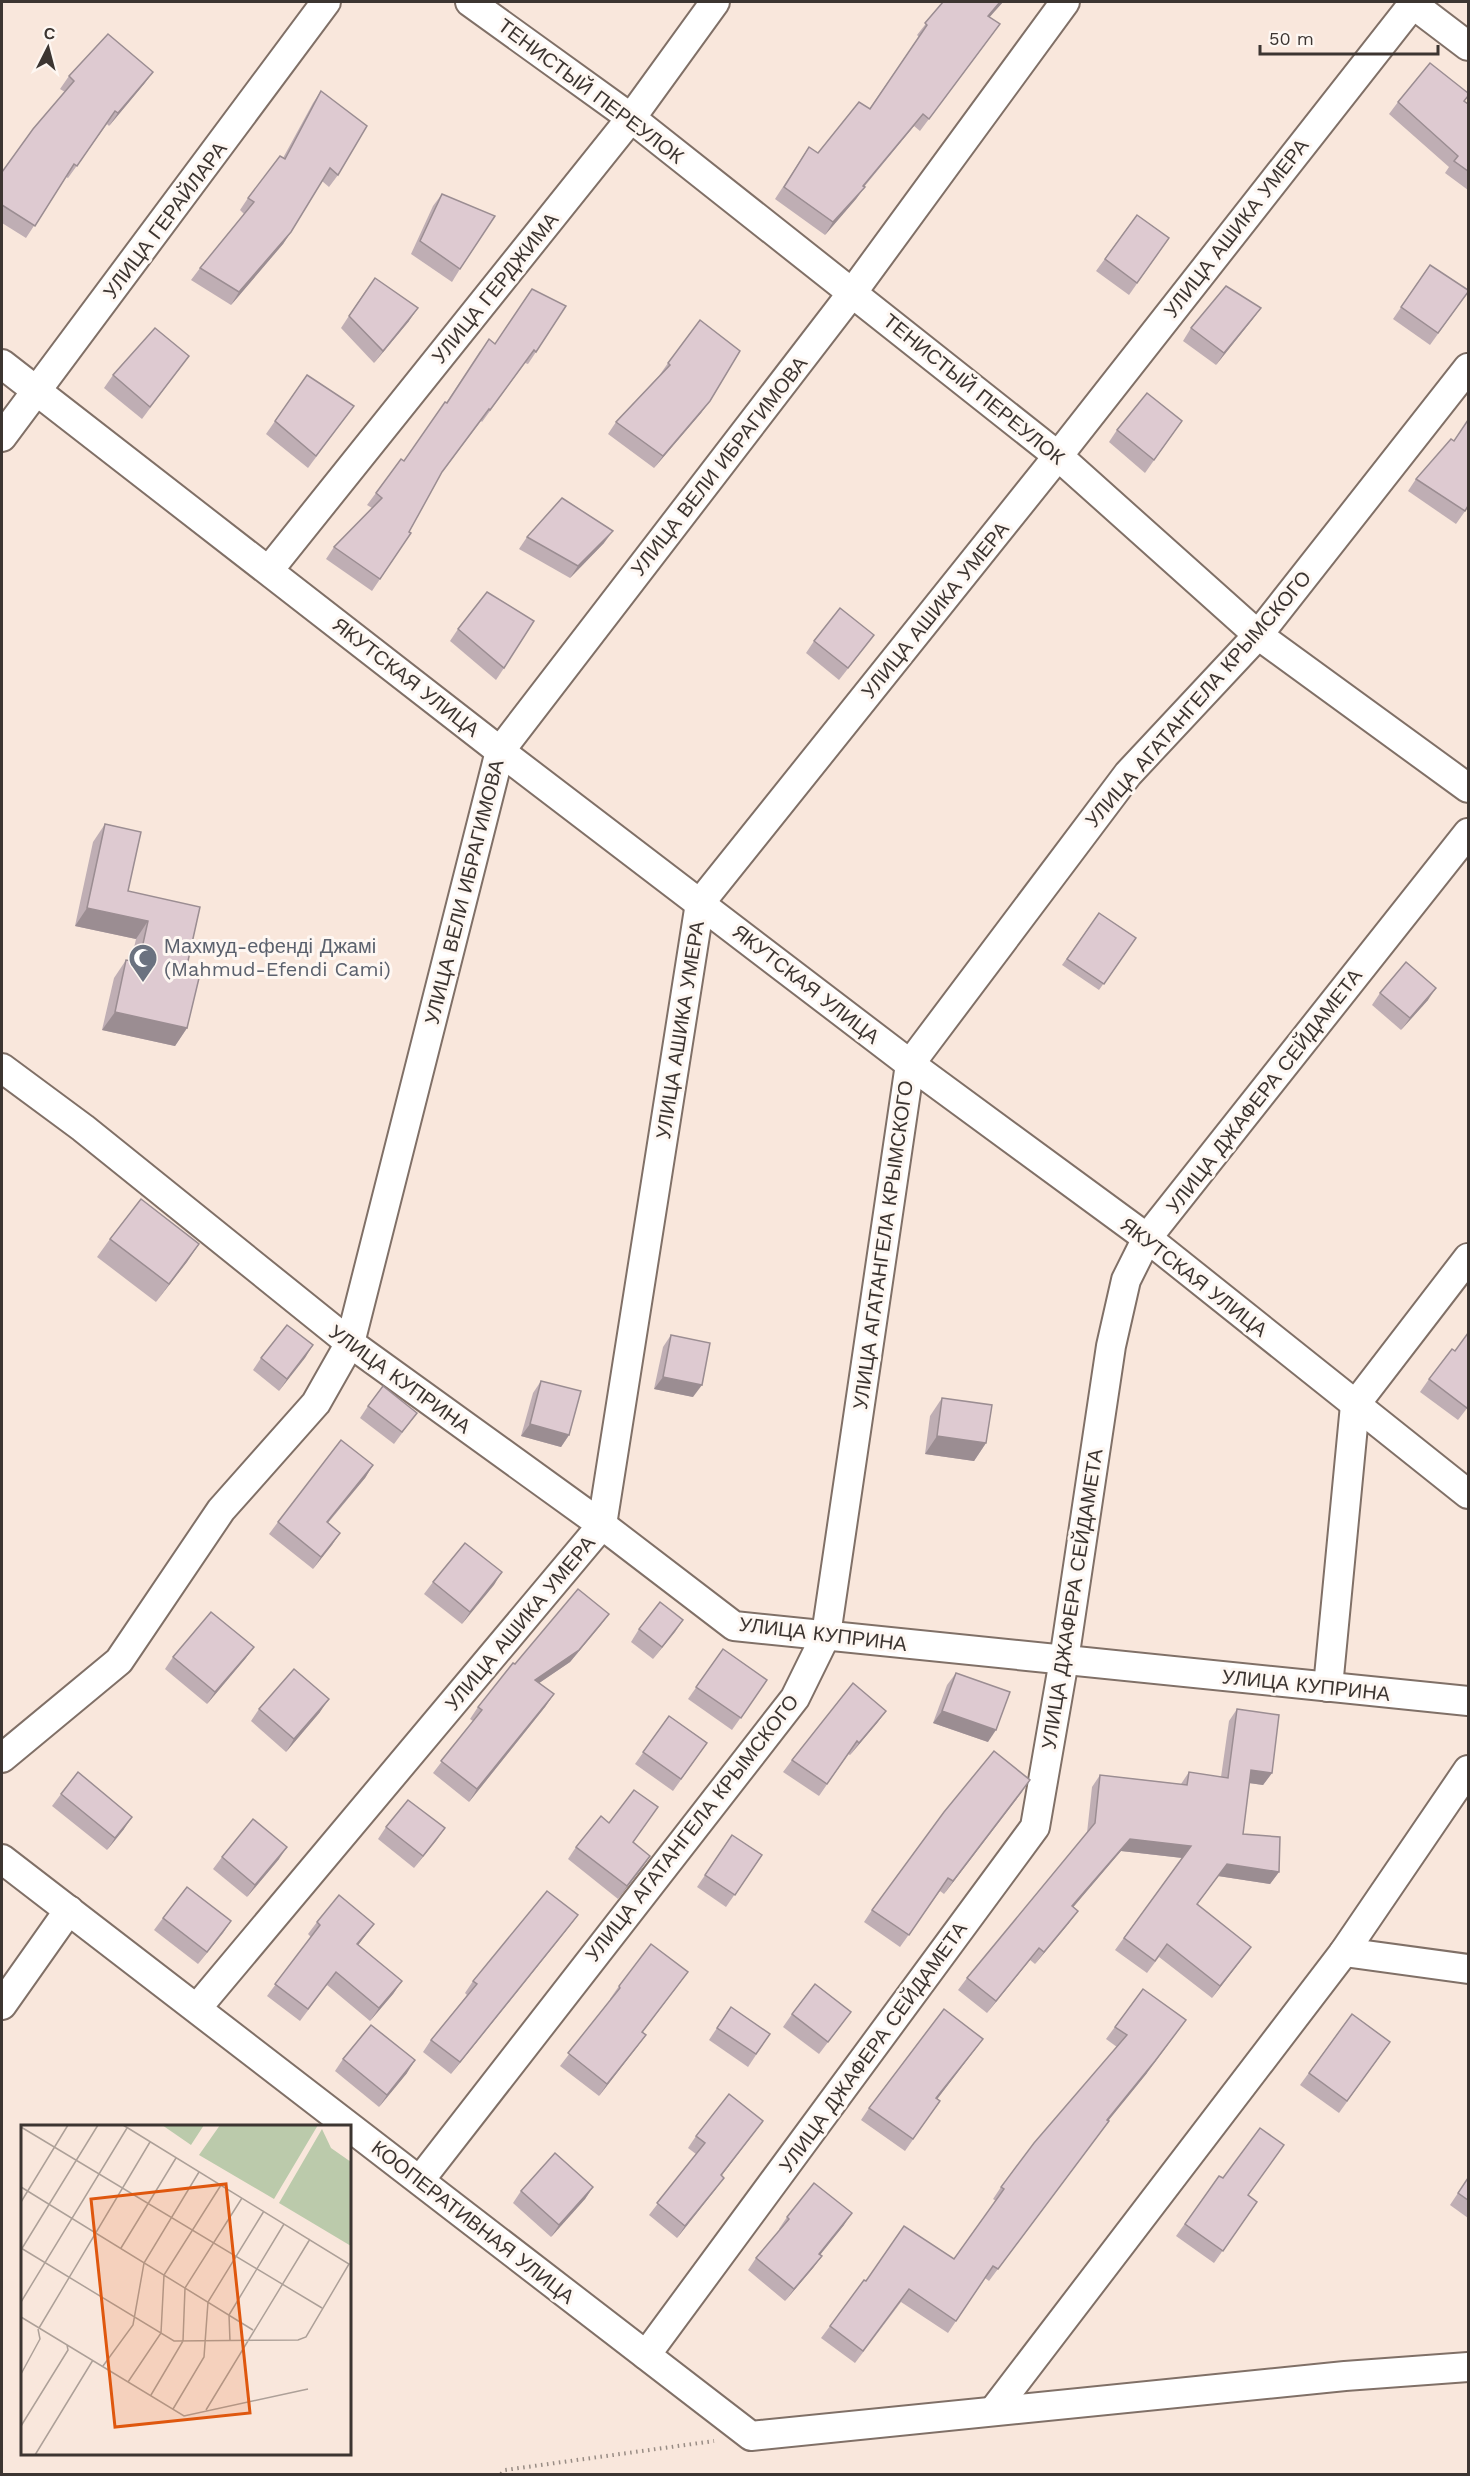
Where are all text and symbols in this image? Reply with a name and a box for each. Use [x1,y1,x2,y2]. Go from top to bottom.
street label: ТЕНИСТЫЙ ПЕРЕУЛОК [494,13,689,169]
north arrow [18,18,78,78]
scale bar [1260,18,1438,56]
text: С [43,24,57,44]
text: 50 m [1269,28,1314,49]
street label: УЛИЦА АШИКА УМЕРА [1159,133,1314,322]
street label: УЛИЦА ГЕРАЙЛАРА [98,136,232,303]
street label: УЛИЦА ГЕРДЖИМА [427,207,564,368]
street label: ТЕНИСТЫЙ ПЕРЕУЛОК [879,309,1070,470]
street label: УЛИЦА ВЕЛИ ИБРАГИМОВА [626,351,813,580]
street label: УЛИЦА АШИКА УМЕРА [856,516,1014,703]
street label: УЛИЦА АГАТАНГЕЛА КРЫМСКОГО [1080,566,1316,832]
street label: ЯКУТСКАЯ УЛИЦА [328,612,485,742]
street label: УЛИЦА ВЕЛИ ИБРАГИМОВА [419,757,509,1027]
street label: УЛИЦА АШИКА УМЕРА [651,919,709,1141]
street label: ЯКУТСКАЯ УЛИЦА [728,919,885,1049]
place label: Махмуд-ефенді Джамі (Mahmud-Efendi Cami) [164,934,391,981]
mosque icon: Махмуд-ефенді Джамі (Mahmud-Efendi Cami) [127,942,159,984]
street label: УЛИЦА ДЖАФЕРА СЕЙДАМЕТА [1161,963,1367,1218]
street label: УЛИЦА АГАТАНГЕЛА КРЫМСКОГО [848,1079,918,1411]
street label: ЯКУТСКАЯ УЛИЦА [1116,1212,1273,1342]
street label: УЛИЦА КУПРИНА [325,1320,476,1439]
street label: УЛИЦА ДЖАФЕРА СЕЙДАМЕТА [1036,1446,1108,1751]
street label: УЛИЦА АШИКА УМЕРА [440,1530,600,1715]
street label: УЛИЦА КУПРИНА [738,1612,909,1656]
street label: УЛИЦА КУПРИНА [1221,1664,1392,1706]
street label: УЛИЦА АГАТАНГЕЛА КРЫМСКОГО [580,1690,804,1966]
street label: УЛИЦА ДЖАФЕРА СЕЙДАМЕТА [774,1917,972,2177]
inset map [21,2125,351,2455]
street label: КООПЕРАТИВНАЯ УЛИЦА [367,2135,580,2309]

